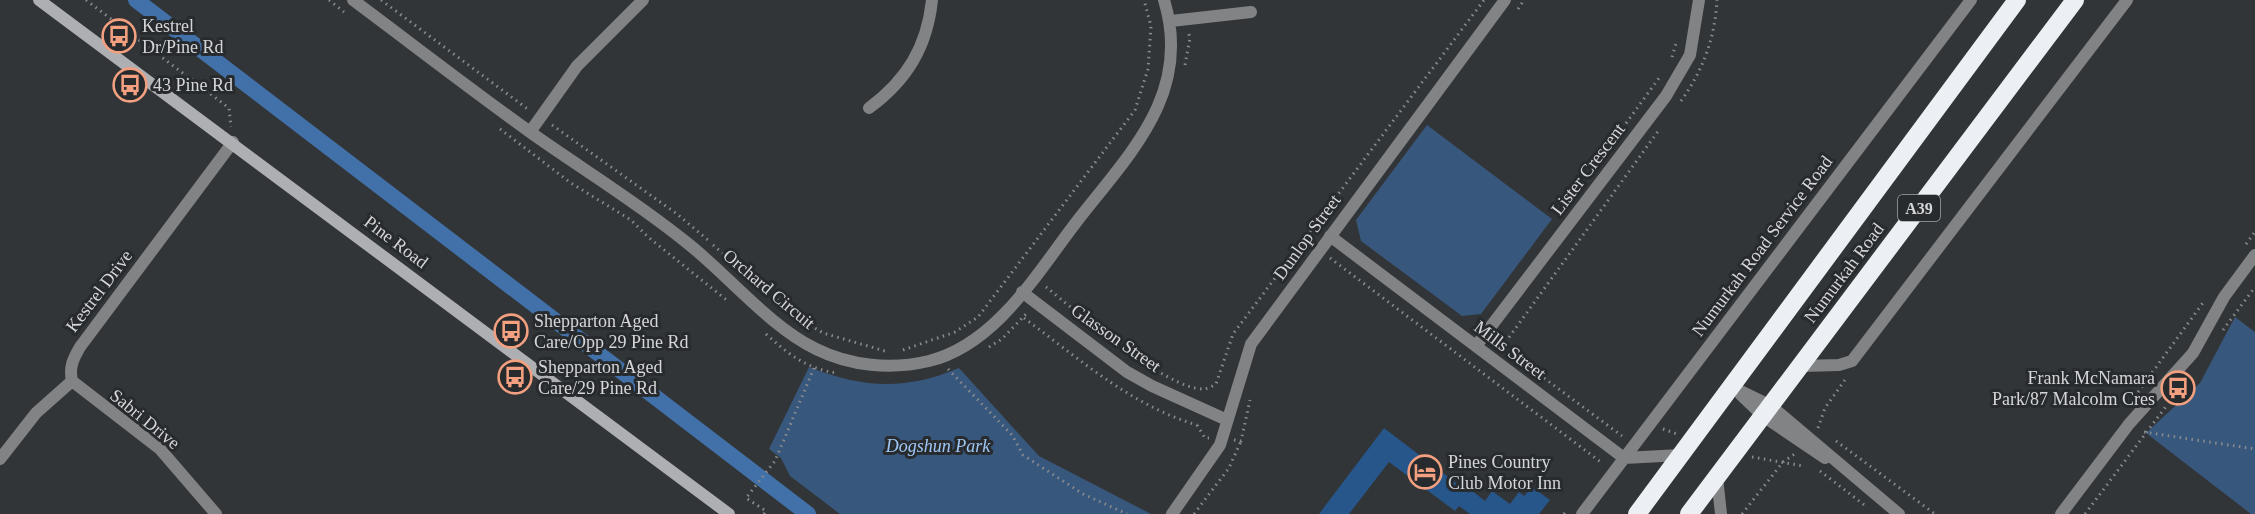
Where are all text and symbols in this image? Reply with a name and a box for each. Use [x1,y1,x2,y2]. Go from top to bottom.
place label: Kestrel Dr/Pine Rd [142,16,224,57]
bus stop icon: Kestrel Dr/Pine Rd [101,18,137,54]
bus stop icon: 43 Pine Rd [112,67,148,103]
place label: 43 Pine Rd [153,75,233,95]
street label: Lister Crescent [1547,119,1629,219]
street label: Numurkah Road Service Road [1688,152,1836,340]
street label: Dunlop Street [1269,190,1345,284]
road number: A39 [1898,195,1940,221]
street label: Pine Road [360,212,432,272]
street label: Numurkah Road [1800,219,1888,327]
street label: Orchard Circuit [719,245,819,333]
street label: Kestrel Drive [62,246,136,336]
street label: Glasson Street [1067,300,1165,376]
place label: Shepparton Aged Care/Opp 29 Pine Rd [534,311,689,352]
bus stop icon: Shepparton Aged Care/Opp 29 Pine Rd [493,313,529,349]
street label: Mills Street [1470,317,1550,383]
place label: Shepparton Aged Care/29 Pine Rd [538,357,662,398]
bus stop icon: Shepparton Aged Care/29 Pine Rd [497,359,533,395]
place label: Frank McNamara Park/87 Malcolm Cres [1992,368,2155,409]
bus stop icon: Frank McNamara Park/87 Malcolm Cres [2160,370,2196,406]
street label: Sabri Drive [106,385,184,453]
park label: Dogshun Park [885,436,991,456]
place label: Pines Country Club Motor Inn [1448,452,1561,493]
hotel icon: Pines Country Club Motor Inn [1407,454,1443,490]

